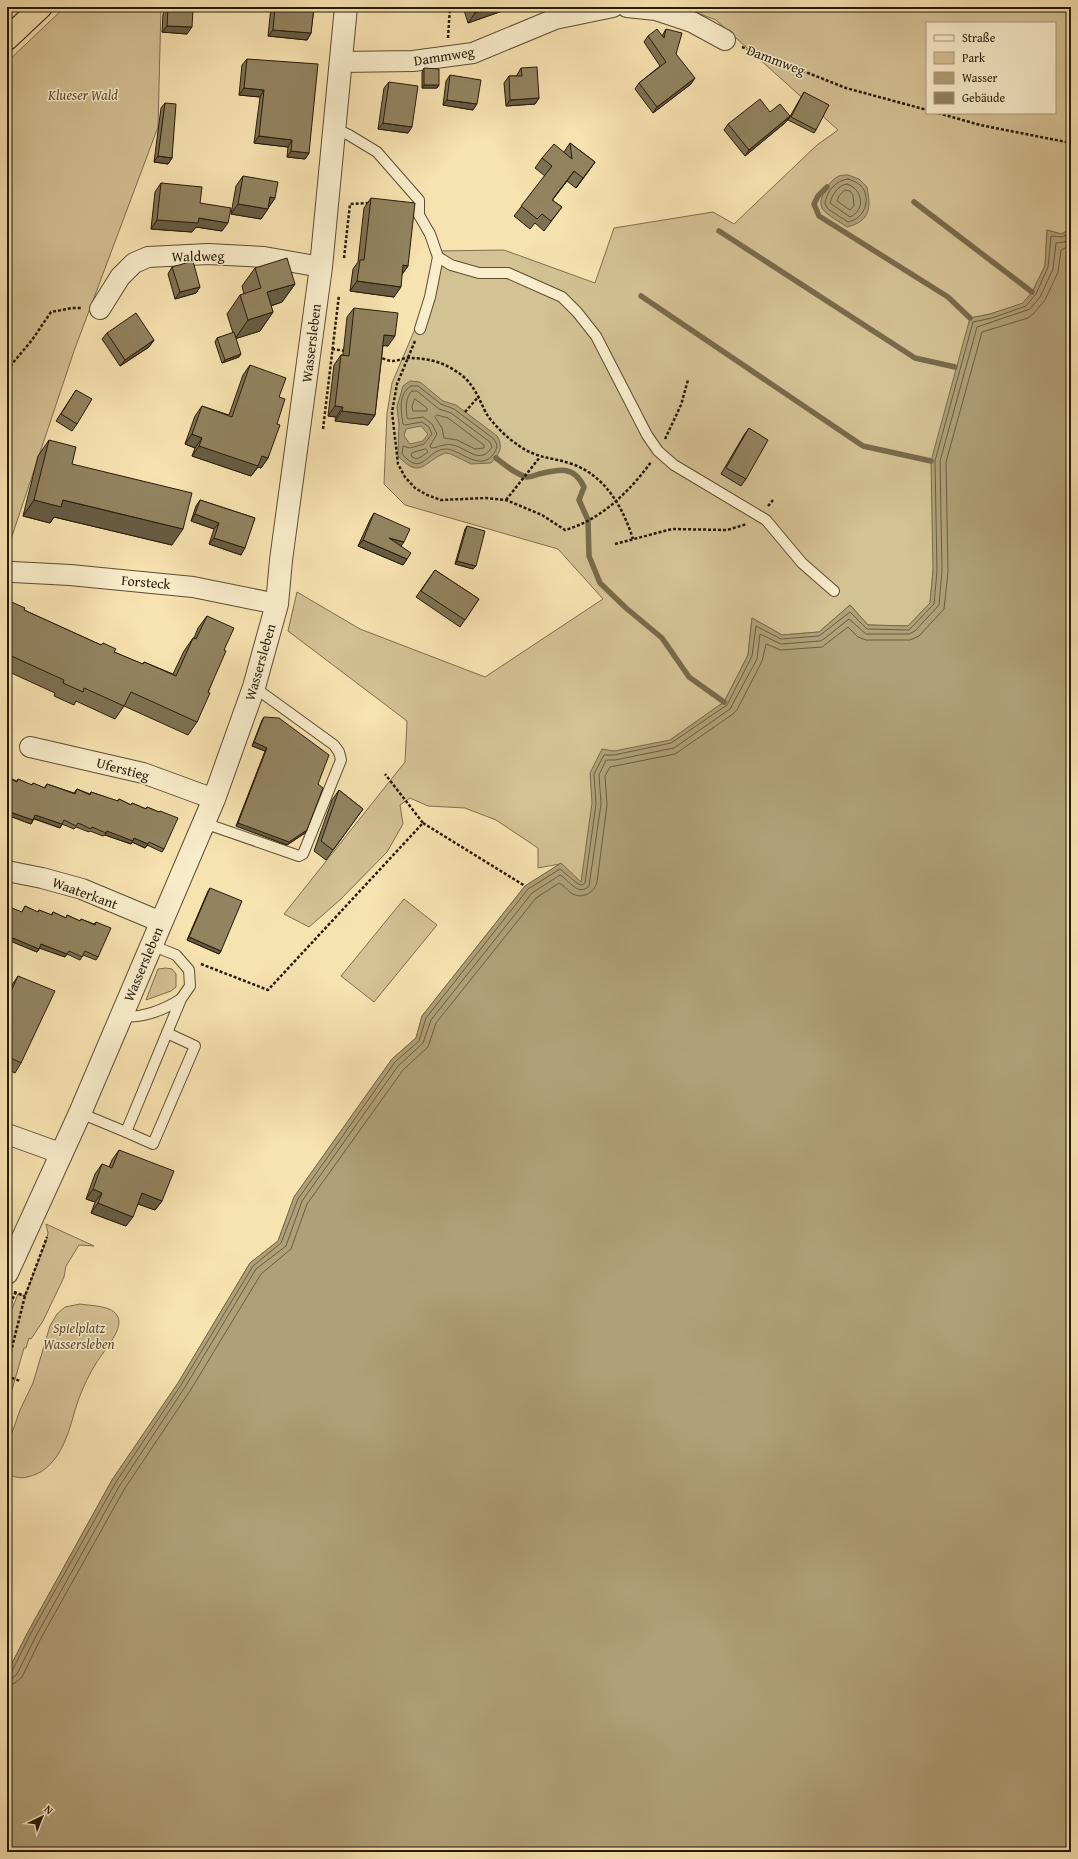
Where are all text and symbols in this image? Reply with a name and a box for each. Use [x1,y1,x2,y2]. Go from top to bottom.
legend [926,22,1056,114]
text: Straße [962,29,996,46]
street label: Dammweg [744,40,808,80]
street label: Dammweg [412,41,476,71]
text: Park [962,49,986,66]
text: Wasser [962,69,998,86]
park label: Klueser Wald [47,85,118,105]
text: Gebäude [962,89,1005,106]
street label: Waldweg [172,246,224,266]
street label: Wassersleben [296,302,326,384]
street label: Forsteck [121,570,172,594]
street label: Wassersleben [239,621,281,703]
street label: Uferstieg [94,752,152,786]
street label: Waaterkant [49,872,121,914]
street label: Wassersleben [118,924,168,1004]
park label: Spielplatz Wassersleben [43,1318,115,1354]
north arrow [22,1797,62,1837]
text: N [41,1801,57,1818]

